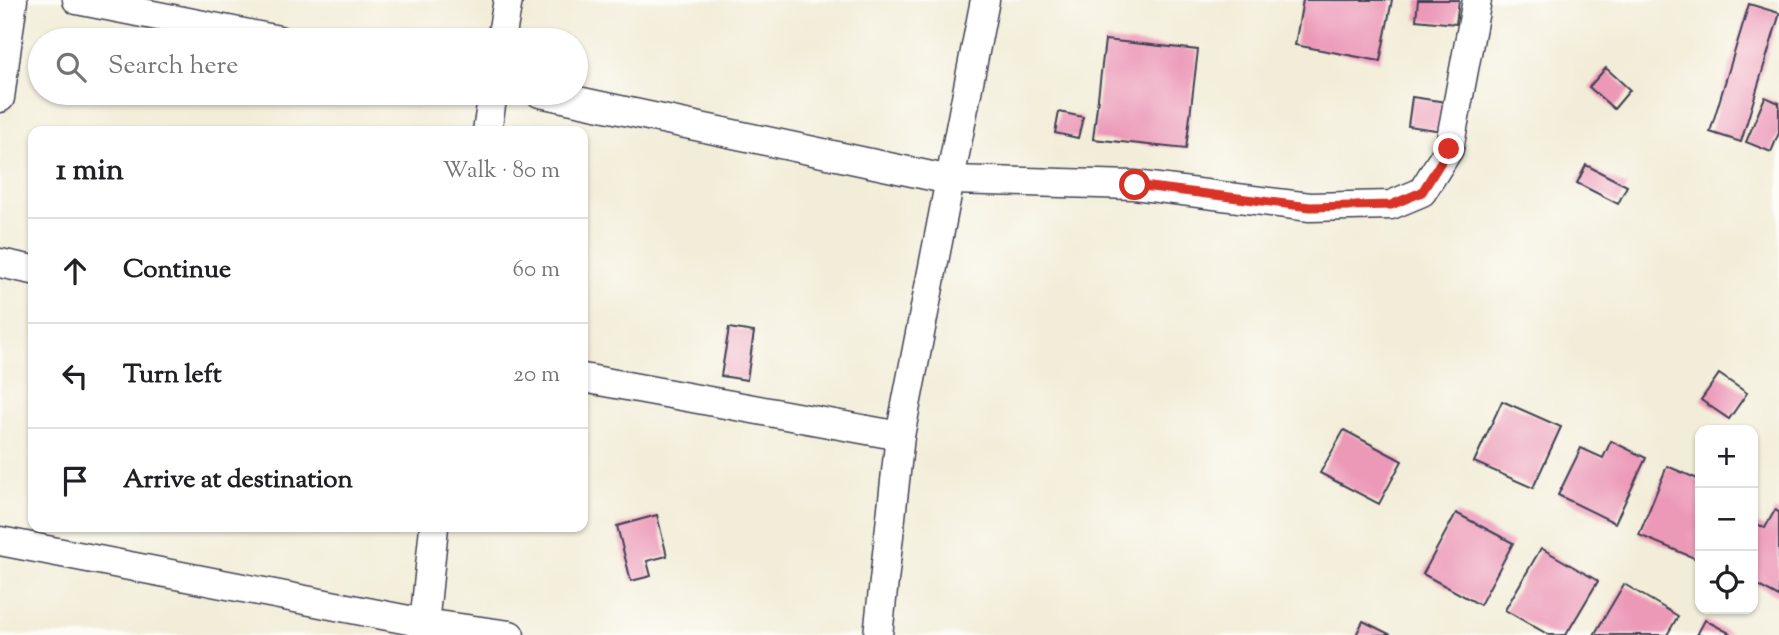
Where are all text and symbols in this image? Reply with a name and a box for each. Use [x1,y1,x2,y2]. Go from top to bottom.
search box [28,28,588,105]
icon: search [52,48,90,86]
text: Search here [108,48,238,85]
route end [1433,133,1464,164]
text: 1 min [56,150,124,193]
text: Walk · 80 m [443,155,560,188]
route start [1119,169,1150,200]
icon: ahead [56,252,94,290]
text: Continue [123,252,231,289]
text: 60 m [512,254,560,287]
icon: left [56,357,94,395]
text: Turn left [123,357,222,394]
text: 20 m [513,359,560,392]
map controls [1695,425,1758,614]
button: + [1695,425,1758,488]
icon: arrive [56,462,94,500]
text: Arrive at destination [123,462,353,499]
button: − [1695,488,1758,551]
button: locate [1695,551,1758,614]

